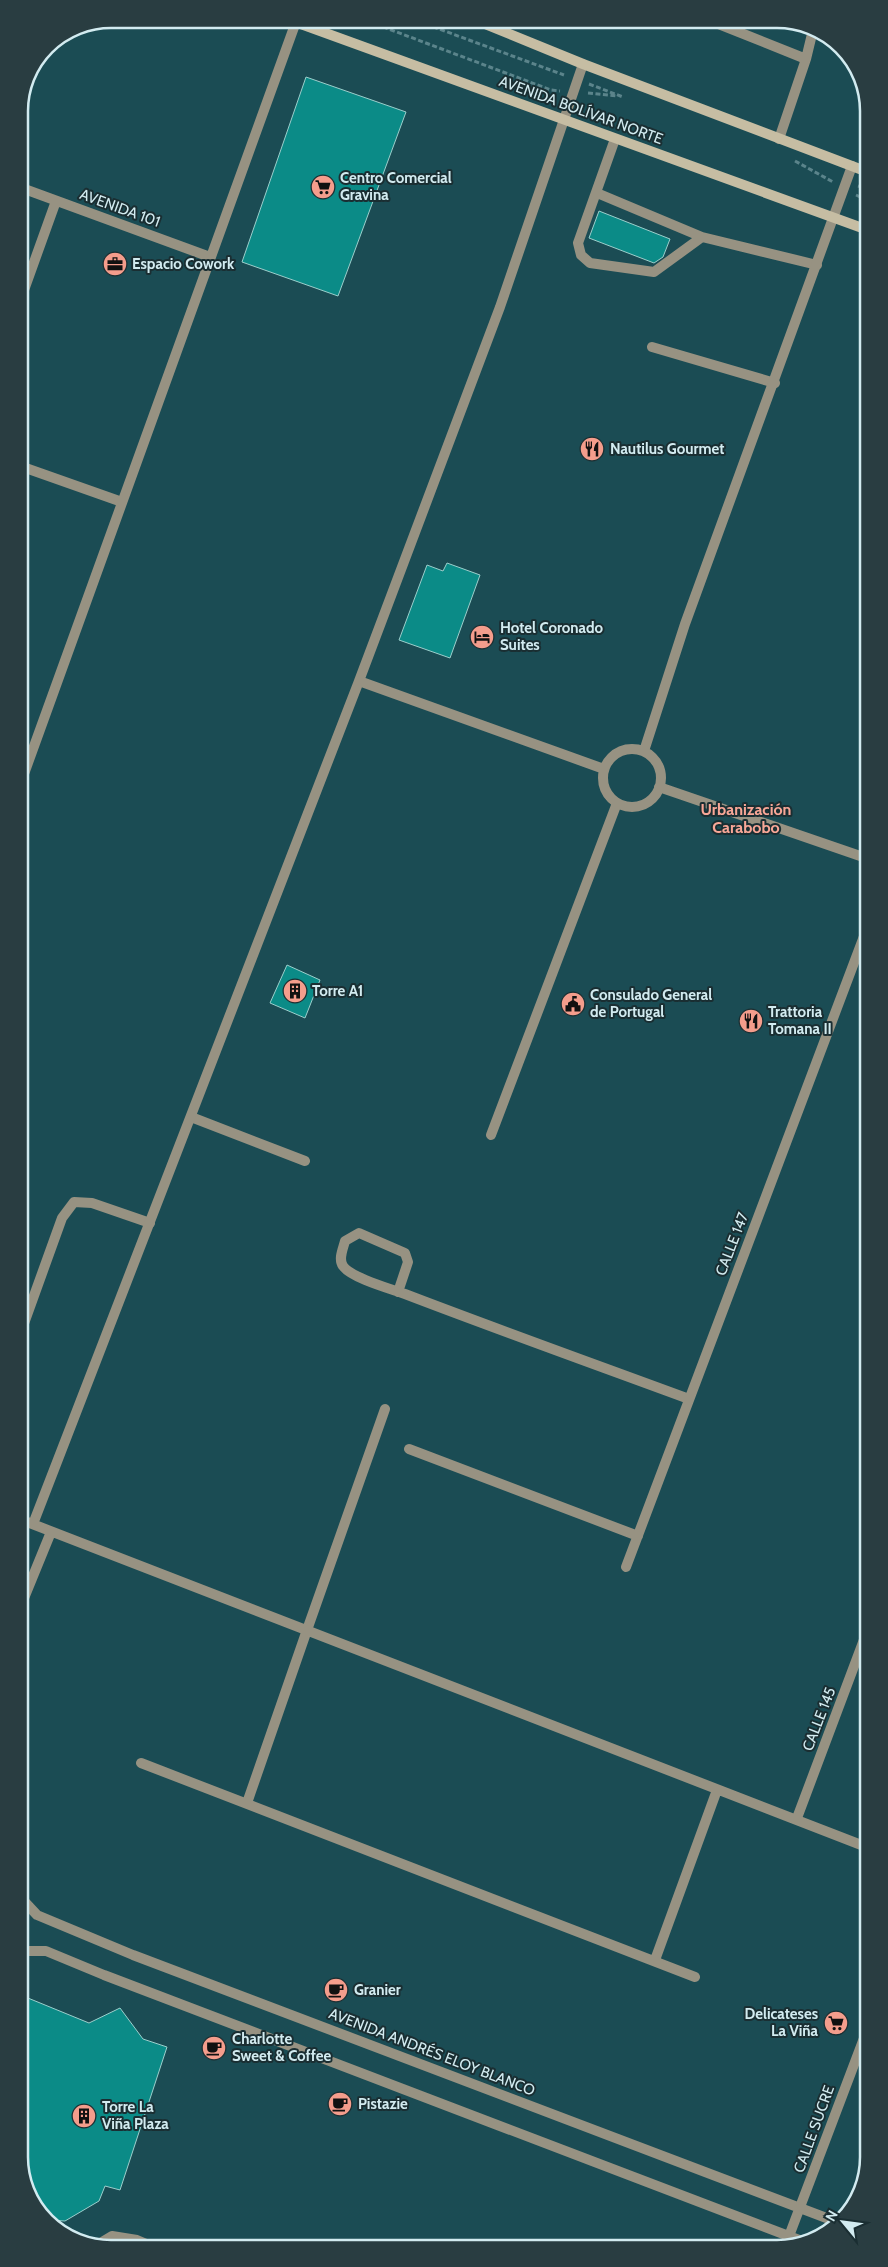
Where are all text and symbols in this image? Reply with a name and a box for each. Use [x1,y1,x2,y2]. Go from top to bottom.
street label: AVENIDA BOLÍVAR NORTE [497,71,666,148]
place label: Centro Comercial Gravina [340,169,452,204]
supermarket icon: Centro Comercial Gravina [310,174,336,200]
street label: AVENIDA 101 [77,185,163,231]
office icon: Espacio Cowork [102,251,128,277]
place label: Espacio Cowork [132,255,235,273]
restaurant icon: Nautilus Gourmet [579,436,605,462]
place label: Nautilus Gourmet [610,440,724,458]
place label: Hotel Coronado Suites [500,619,604,654]
hotel icon: Hotel Coronado Suites [469,624,495,650]
district label: Urbanización Carabobo [701,800,791,837]
building icon: Torre A1 [282,978,308,1004]
place label: Torre A1 [312,982,363,1000]
place label: Consulado General de Portugal [590,986,712,1021]
public building icon: Consulado General de Portugal [560,991,586,1017]
place label: Trattoria Tomana II [768,1003,832,1038]
restaurant icon: Trattoria Tomana II [738,1008,764,1034]
street label: CALLE 147 [712,1209,752,1278]
street label: CALLE 145 [799,1685,839,1753]
cafe icon: Granier [323,1977,349,2003]
place label: Granier [354,1981,401,1999]
street label: AVENIDA ANDRÉS ELOY BLANCO [326,2003,538,2100]
place label: Delicateses La Viña [745,2005,819,2040]
supermarket icon: Delicateses La Viña [823,2010,849,2036]
place label: Charlotte Sweet & Coffee [232,2030,331,2065]
cafe icon: Charlotte Sweet & Coffee [201,2035,227,2061]
street label: CALLE SUCRE [790,2083,838,2175]
cafe icon: Pistazie [327,2091,353,2117]
place label: Pistazie [358,2095,408,2113]
place label: Torre La Viña Plaza [102,2098,169,2133]
building icon: Torre La Viña Plaza [71,2103,97,2129]
north arrow [818,2197,868,2247]
text: N [821,2207,842,2224]

